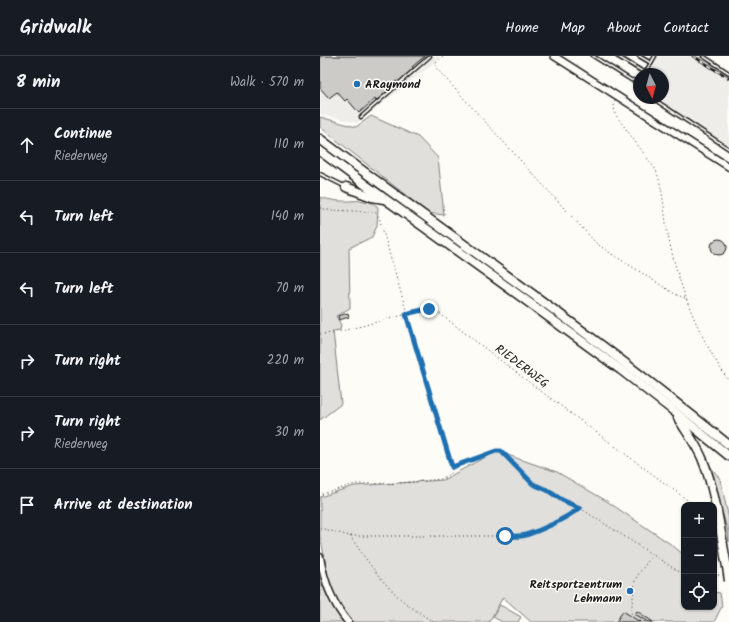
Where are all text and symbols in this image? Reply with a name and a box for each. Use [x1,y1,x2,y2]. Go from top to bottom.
text: Gridwalk [20,13,91,43]
text: Home [505,17,539,39]
text: Map [561,17,585,39]
text: About [607,17,641,39]
text: Contact [663,17,709,39]
north arrow [633,68,669,104]
text: 8 min [16,69,60,96]
text: Walk · 570 m [230,72,304,93]
place label: ARaymond [365,75,421,94]
marker: ARaymond [352,79,362,89]
text: Continue [54,122,112,146]
icon: ahead [16,134,38,156]
text: 110 m [274,134,304,155]
text: Riederweg [54,146,108,167]
text: Turn left [54,205,114,229]
icon: left [16,206,38,228]
text: 140 m [271,206,304,227]
text: Turn left [54,277,114,301]
icon: left [16,278,38,300]
text: 70 m [276,278,304,299]
route end [420,300,438,318]
street label: RIEDERWEG [491,340,553,393]
text: Turn right [54,349,121,373]
icon: right [16,350,38,372]
text: 220 m [267,350,304,371]
text: Turn right [54,410,121,434]
icon: right [16,422,38,444]
text: 30 m [275,422,304,443]
text: Riederweg [54,434,108,455]
text: Arrive at destination [54,493,193,517]
icon: arrive [16,494,38,516]
map controls [681,502,717,610]
button: + [681,502,717,538]
route start [496,527,514,545]
button: − [681,538,717,574]
button: locate [681,574,717,610]
place label: Reitsportzentrum Lehmann [529,575,622,608]
marker: Reitsportzentrum Lehmann [625,586,635,596]

